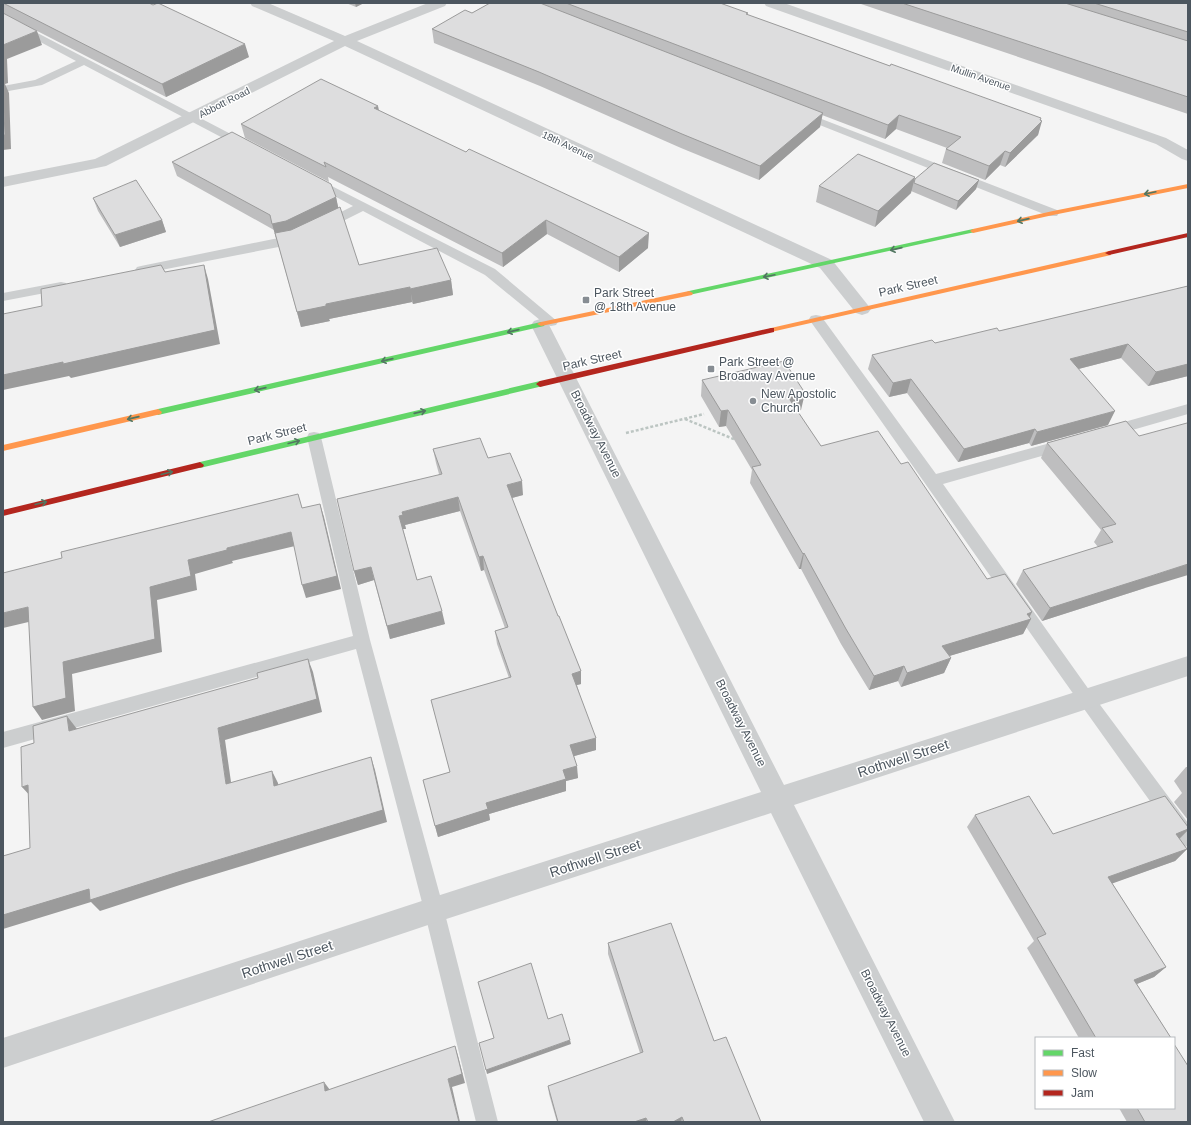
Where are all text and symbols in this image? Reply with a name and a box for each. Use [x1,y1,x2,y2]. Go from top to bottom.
street label: Mullin Avenue [950,62,1012,93]
street label: Abbott Road [197,85,251,120]
street label: 18th Avenue [540,129,596,162]
one-way arrow [1144,190,1157,198]
one-way arrow [1016,217,1029,225]
one-way arrow [890,245,903,253]
street label: Park Street [877,272,939,300]
one-way arrow [763,273,776,281]
place label: Park Street @ 18th Avenue [594,286,676,314]
marker: Park Street @ 18th Avenue [581,295,591,305]
one-way arrow [507,328,520,336]
street label: Park Street [561,346,623,374]
place label: Park Street @ Broadway Avenue [719,355,816,383]
one-way arrow [381,357,394,365]
marker: Park Street @ Broadway Avenue [706,364,716,374]
one-way arrow [254,386,267,394]
place label: New Apostolic Church [761,387,836,415]
street label: Broadway Avenue [568,388,624,480]
marker: New Apostolic Church [748,396,758,406]
one-way arrow [413,408,426,416]
one-way arrow [127,415,140,423]
street label: Park Street [246,420,308,448]
one-way arrow [287,438,300,445]
one-way arrow [160,468,173,476]
one-way arrow [34,499,47,507]
street label: Broadway Avenue [713,677,769,769]
street label: Rothwell Street [855,736,951,780]
street label: Rothwell Street [547,836,643,880]
street label: Rothwell Street [239,937,335,981]
street label: Broadway Avenue [858,967,914,1059]
legend [1035,1037,1175,1109]
text: Fast [1071,1046,1095,1060]
text: Slow [1071,1066,1097,1080]
text: Jam [1071,1086,1094,1100]

